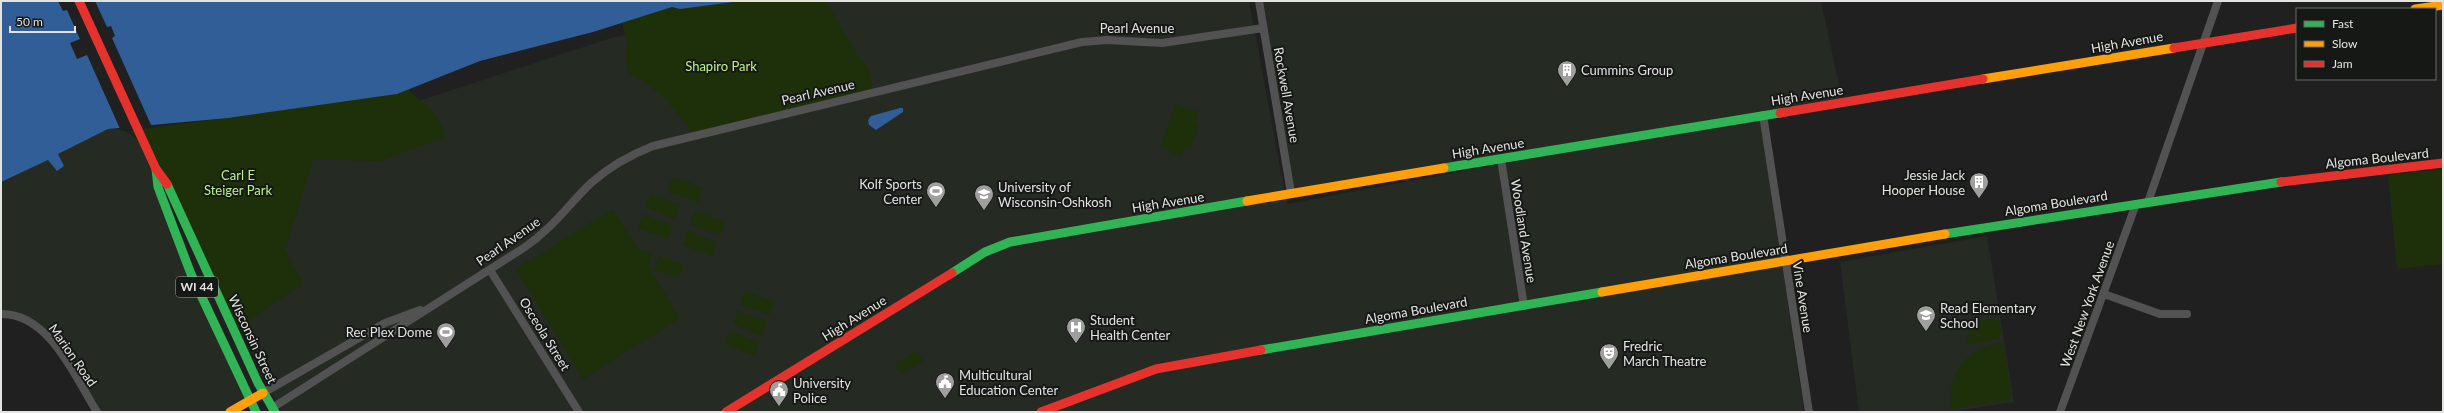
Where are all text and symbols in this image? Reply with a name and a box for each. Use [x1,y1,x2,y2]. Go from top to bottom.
scale bar [10,8,75,34]
legend [2296,8,2436,80]
text: 50 m [16,14,43,29]
text: Fast [2332,16,2354,31]
street label: Pearl Avenue [1100,20,1174,36]
street label: High Avenue [2090,28,2164,56]
text: Slow [2332,36,2358,51]
street label: Rockwell Avenue [1271,46,1303,144]
text: Jam [2332,56,2353,71]
park label: Shapiro Park [685,58,757,74]
building icon: Cummins Group [1556,59,1578,87]
place label: Cummins Group [1581,62,1673,78]
street label: Pearl Avenue [780,76,856,108]
street label: High Avenue [1770,81,1844,109]
street label: High Avenue [1451,134,1525,162]
street label: Algoma Boulevard [2325,145,2429,171]
park label: Carl E Steiger Park [204,167,272,198]
place label: Jessie Jack Hooper House [1882,167,1965,198]
building icon: Jessie Jack Hooper House [1968,171,1990,199]
place label: Kolf Sports Center [859,176,922,207]
street label: Woodland Avenue [1508,178,1540,284]
place label: University of Wisconsin-Oshkosh [998,179,1111,210]
sports icon: Kolf Sports Center [925,180,947,208]
school or university icon: University of Wisconsin-Oshkosh [973,183,995,211]
street label: Algoma Boulevard [2003,187,2109,219]
street label: High Avenue [1131,188,1205,216]
street label: Pearl Avenue [473,213,543,269]
street label: West New York Avenue [2057,238,2117,370]
street label: Algoma Boulevard [1683,240,1789,272]
street label: Vine Avenue [1789,260,1817,334]
road number: WI 44 [176,277,218,297]
street label: Wisconsin Street [225,292,281,386]
street label: High Avenue [819,292,889,344]
street label: Algoma Boulevard [1363,293,1469,327]
street label: Osceola Street [516,294,574,374]
place label: Read Elementary School [1940,300,2037,331]
school or university icon: Read Elementary School [1915,304,1937,332]
place label: Student Health Center [1090,312,1170,343]
hospital icon: Student Health Center [1065,316,1087,344]
street label: Marion Road [46,321,100,389]
sports icon: Rec Plex Dome [435,321,457,349]
place label: Rec Plex Dome [346,324,432,340]
place label: Fredric March Theatre [1623,338,1706,369]
theatre icon: Fredric March Theatre [1598,342,1620,370]
place label: Multicultural Education Center [959,367,1058,398]
public building icon: Multicultural Education Center [934,371,956,399]
place label: University Police [793,375,851,406]
public building icon: University Police [768,379,790,407]

